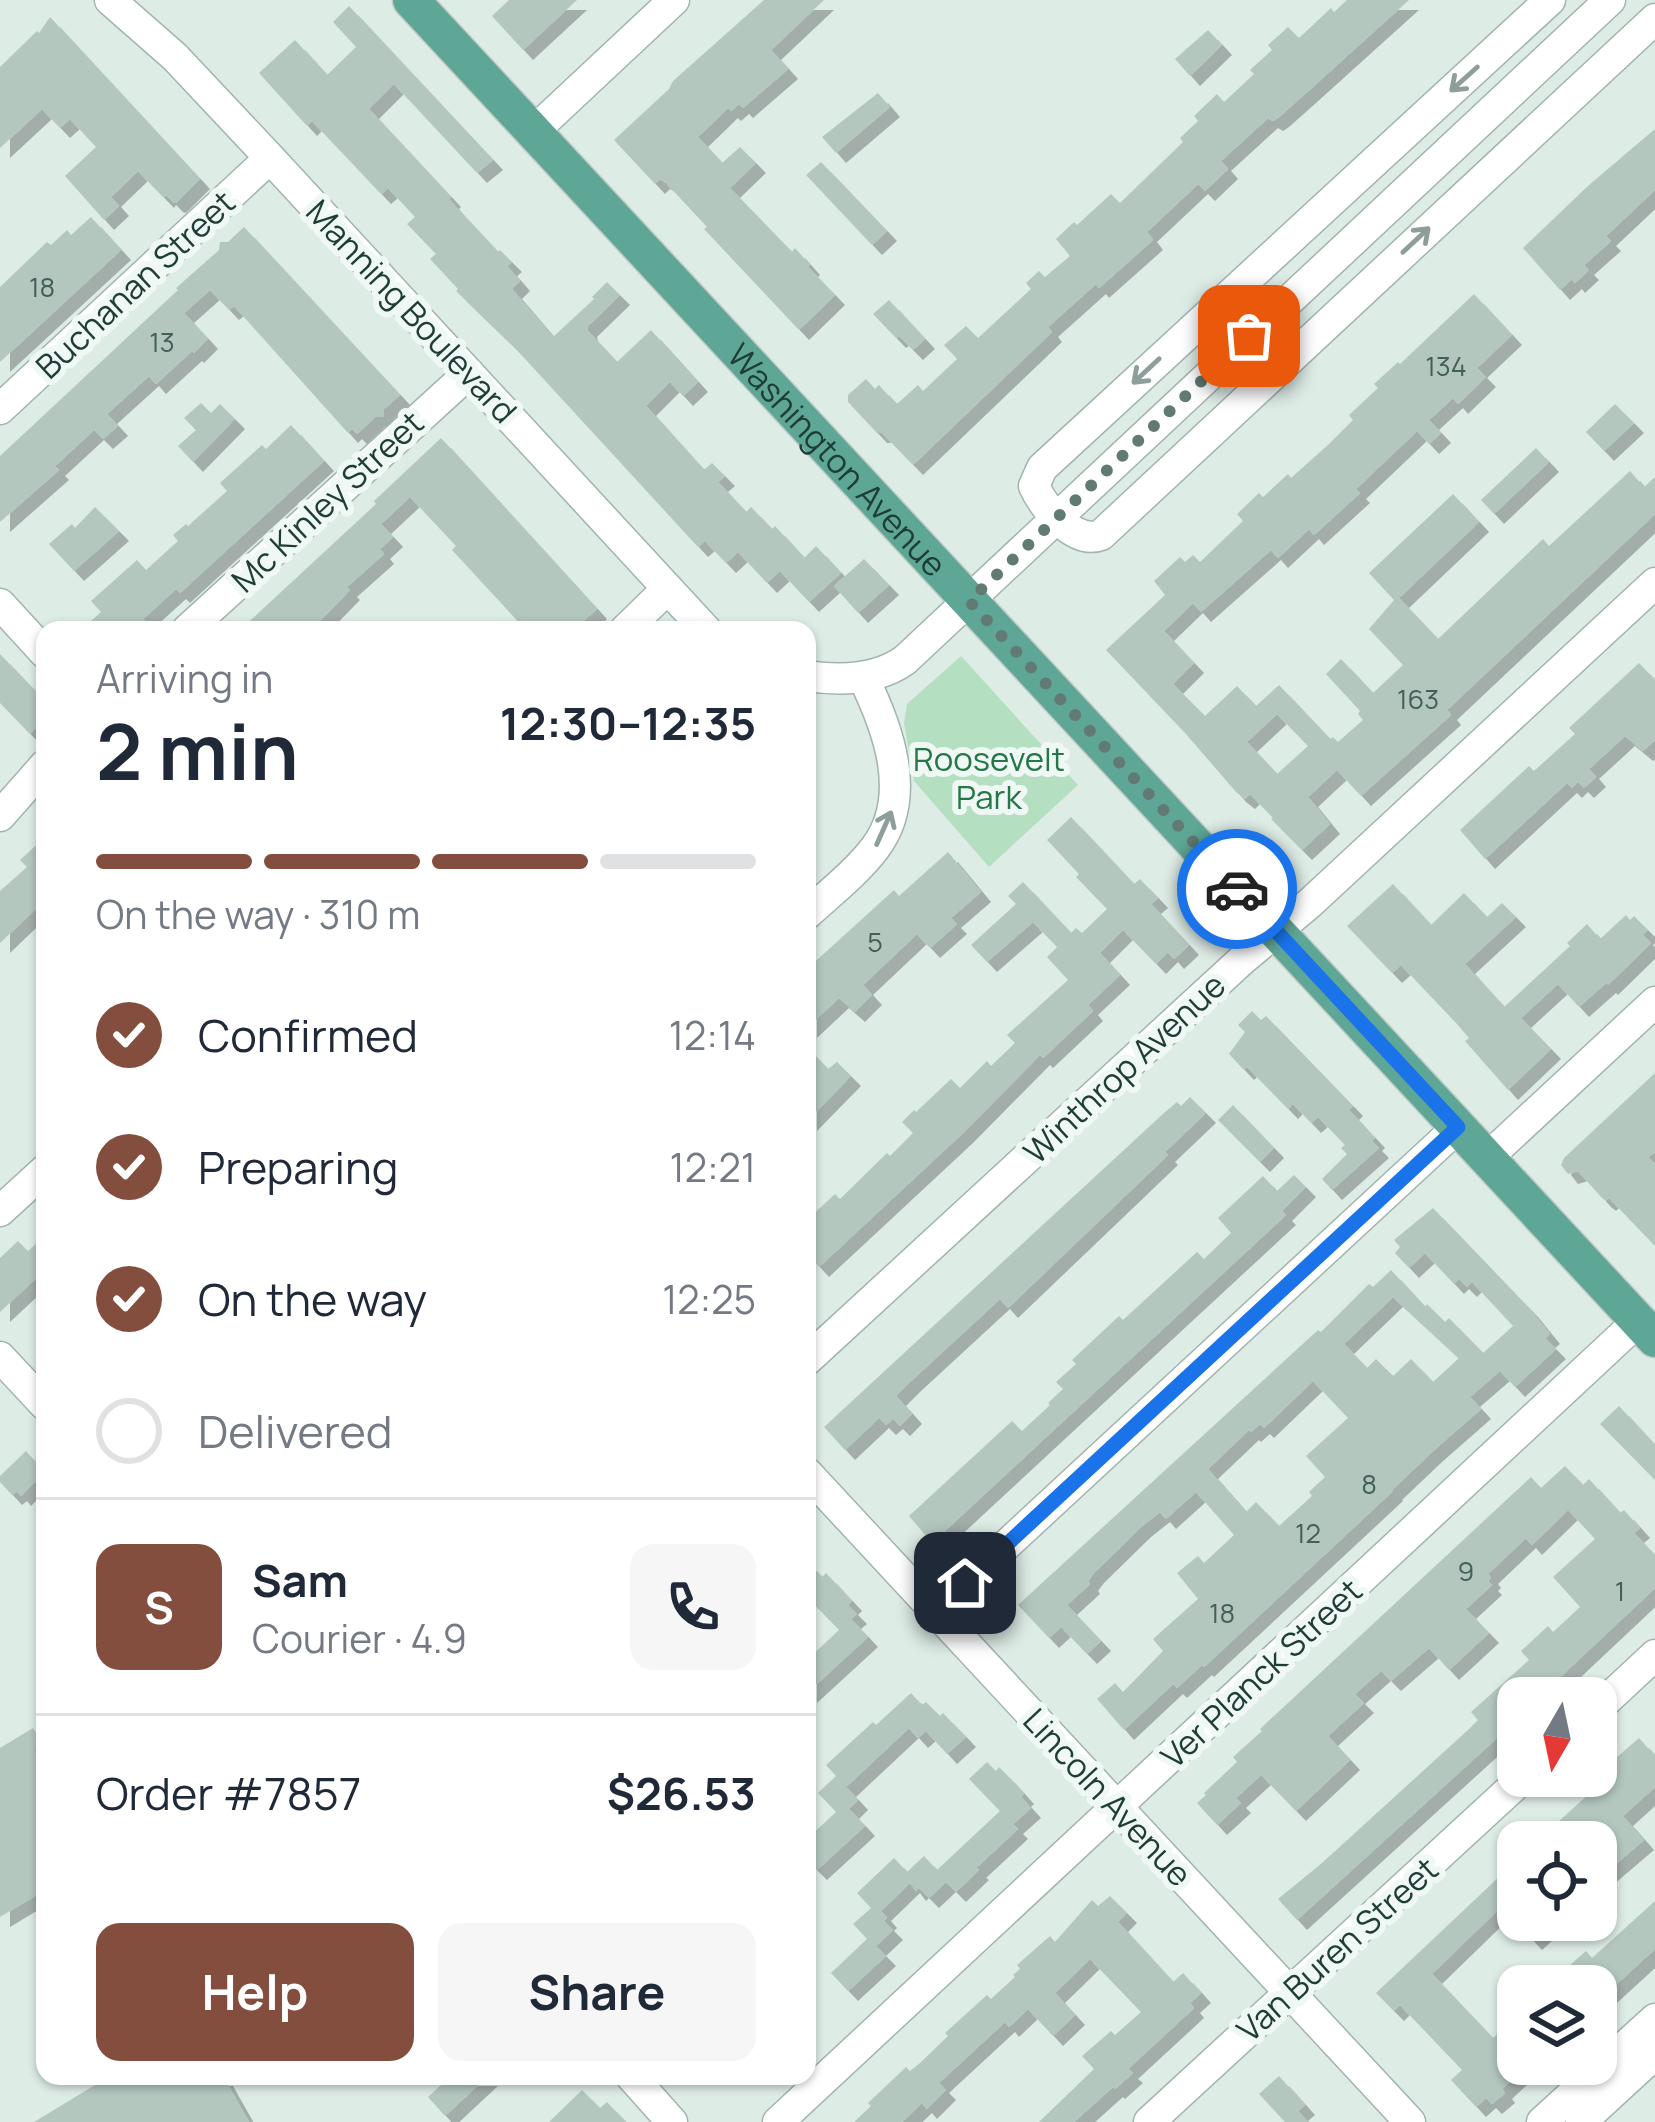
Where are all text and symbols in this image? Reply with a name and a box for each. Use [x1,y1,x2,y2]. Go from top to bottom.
one-way arrow [1450,65,1480,92]
street label: Buchanan Street [26,180,244,388]
street label: Manning Boulevard [297,190,527,432]
one-way arrow [1400,227,1430,254]
house number: 18 [29,268,55,305]
pin [1198,285,1300,387]
icon: bag [1216,303,1282,369]
house number: 13 [149,323,175,360]
street label: Washington Avenue [718,333,957,586]
house number: 134 [1425,347,1467,384]
one-way arrow [1132,357,1161,385]
street label: Mc Kinley Street [221,400,433,602]
text: Arriving in [96,651,273,705]
house number: 163 [1397,680,1439,717]
text: 12:30–12:35 [500,692,756,754]
text: 2 min [96,697,299,803]
park label: Roosevelt Park [913,736,1065,819]
one-way arrow [875,811,897,847]
courier [1177,829,1297,949]
icon: car [1204,856,1270,922]
text: On the way · 310 m [96,887,420,941]
house number: 5 [867,923,883,960]
street label: Winthrop Avenue [1013,963,1235,1173]
icon: check [96,1002,162,1068]
text: Confirmed [198,1004,418,1066]
text: 12:14 [669,1008,756,1062]
icon: check [96,1134,162,1200]
text: Preparing [198,1136,398,1198]
text: 12:21 [669,1140,756,1194]
icon: check [96,1266,162,1332]
text: On the way [198,1268,427,1330]
text: 12:25 [662,1272,756,1326]
text: Delivered [198,1400,393,1462]
house number: 8 [1361,1465,1377,1502]
house number: 12 [1295,1514,1321,1551]
pin [914,1532,1016,1634]
button: phone [630,1544,756,1670]
text: Sam [252,1549,348,1611]
icon: home [932,1550,998,1616]
house number: 9 [1458,1552,1474,1589]
street label: Ver Planck Street [1151,1568,1371,1778]
house number: 1 [1615,1572,1625,1609]
text: S [144,1576,174,1638]
house number: 18 [1209,1594,1235,1631]
text: Courier · 4.9 [252,1611,467,1665]
north arrow [1497,1677,1617,1797]
map controls [1497,1677,1617,2085]
street label: Lincoln Avenue [1014,1698,1202,1896]
text: Order #7857 [96,1762,361,1824]
text: $26.53 [607,1762,756,1824]
button: locate [1497,1821,1617,1941]
street label: Van Buren Street [1227,1847,1447,2051]
button: Help [96,1923,414,2061]
button: Share [438,1923,756,2061]
button: layers [1497,1965,1617,2085]

